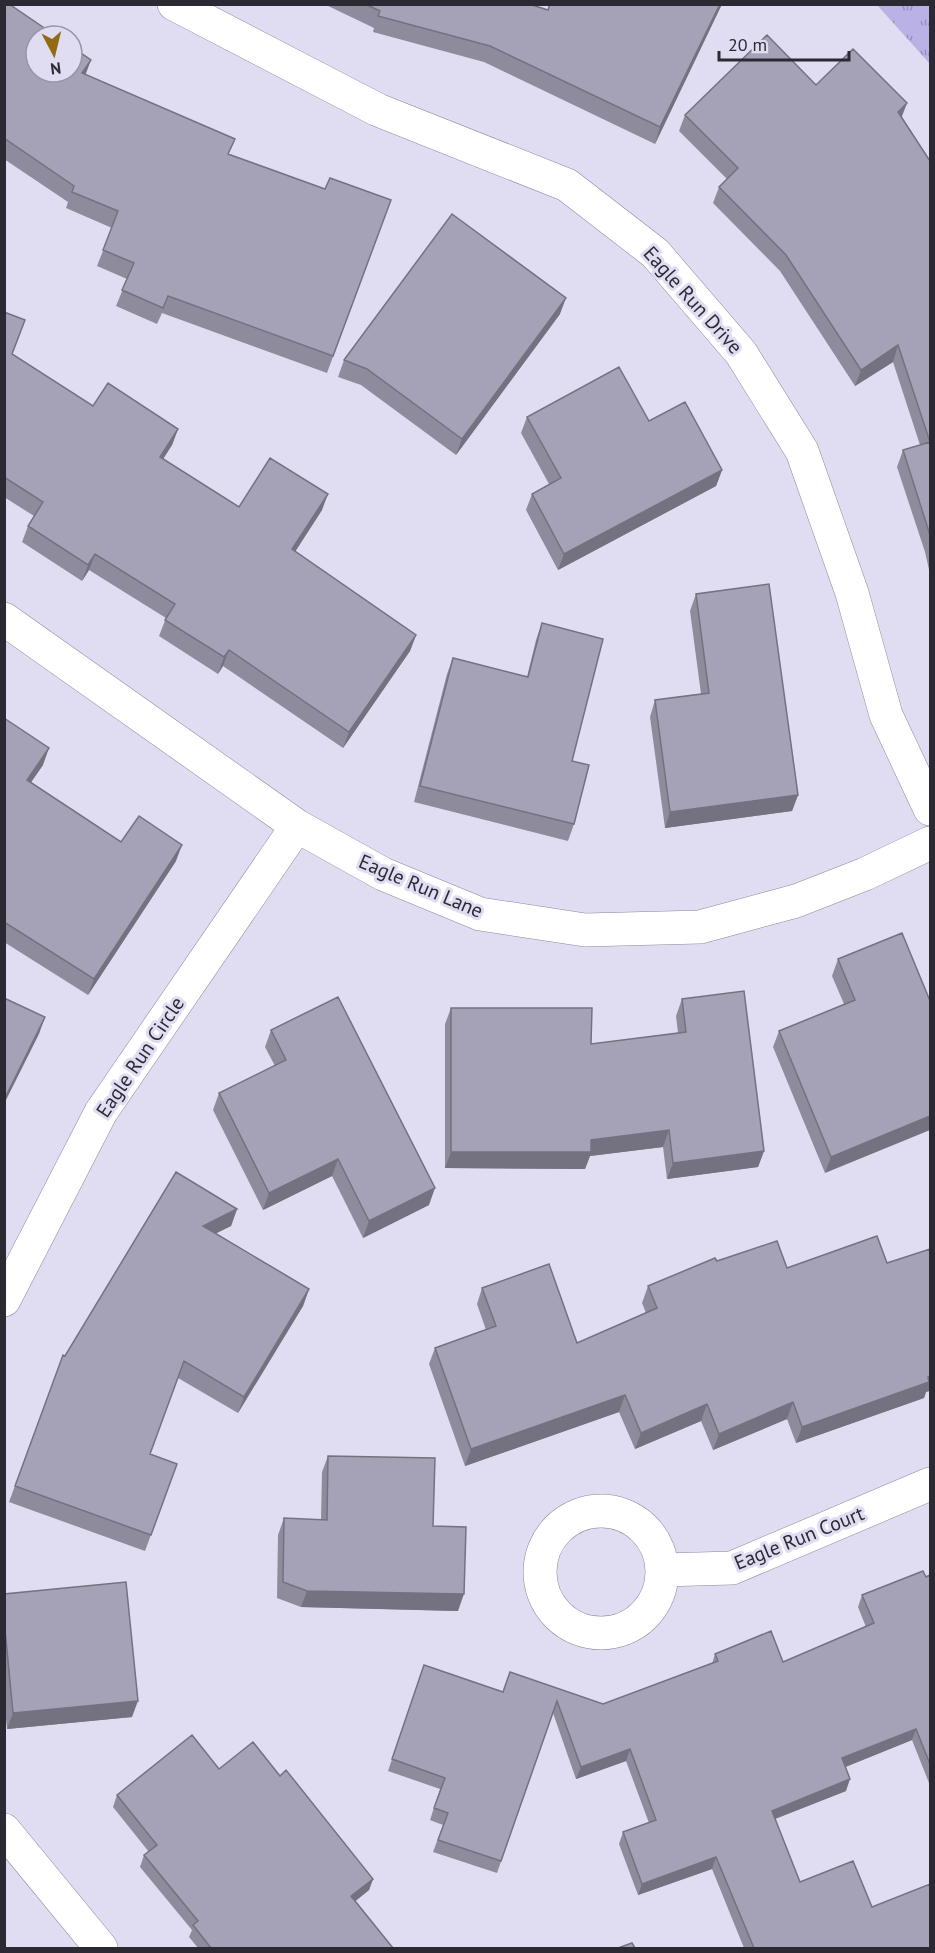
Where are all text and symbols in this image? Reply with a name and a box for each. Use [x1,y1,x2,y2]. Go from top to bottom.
north arrow [24,24,84,84]
scale bar [719,24,850,62]
text: 20 m [728,33,767,56]
text: N [49,58,62,79]
street label: Eagle Run Drive [638,241,748,359]
street label: Eagle Run Lane [355,848,487,924]
street label: Eagle Run Circle [90,992,190,1122]
street label: Eagle Run Court [730,1500,868,1576]

